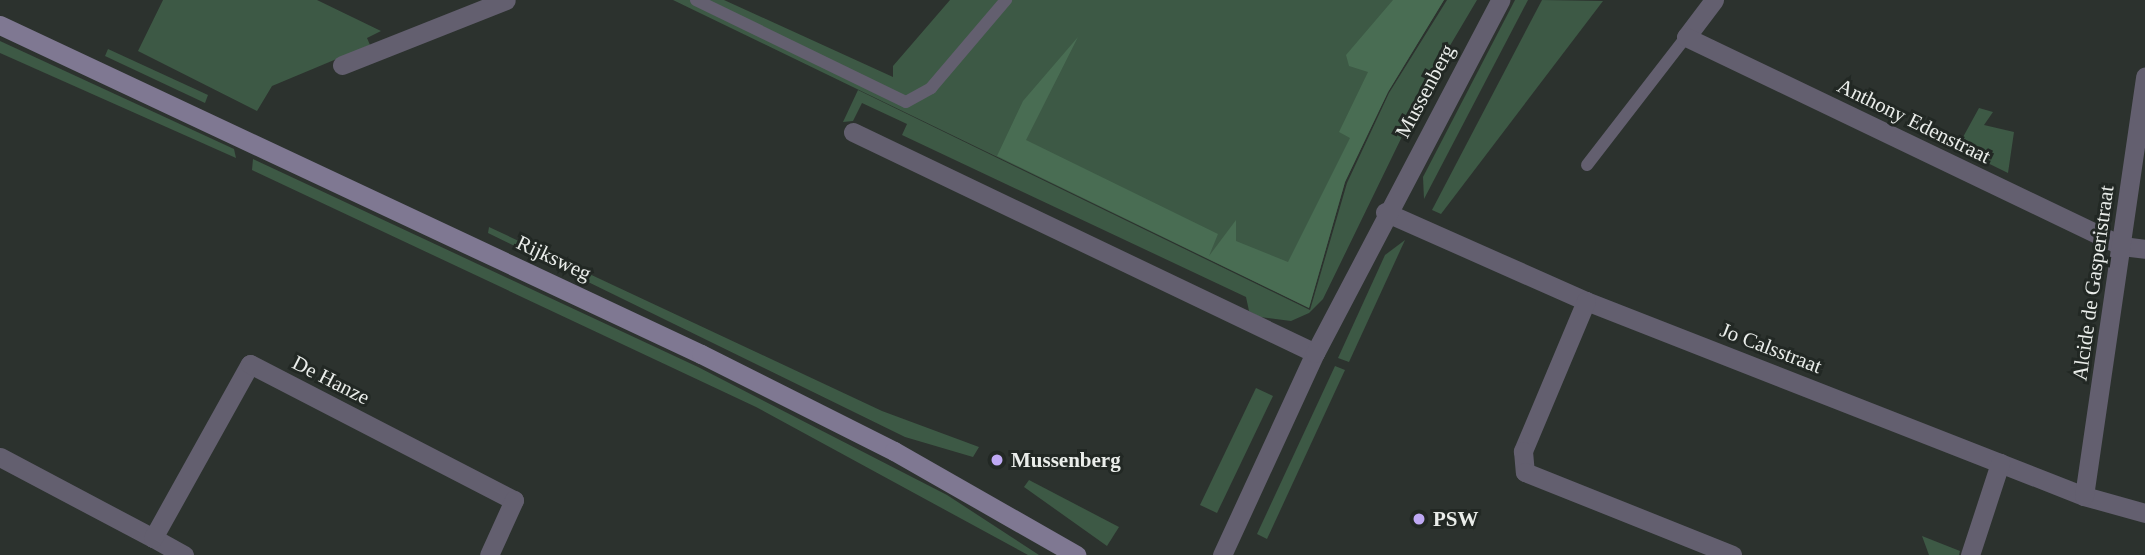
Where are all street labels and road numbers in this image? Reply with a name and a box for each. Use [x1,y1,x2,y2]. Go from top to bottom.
street label: Mussenberg [1390,40,1460,142]
street label: Anthony Edenstraat [1833,73,1995,169]
street label: Alcide de Gasperistraat [2067,184,2119,382]
street label: Rijksweg [513,230,595,286]
street label: Jo Calsstraat [1717,317,1825,379]
street label: De Hanze [288,350,374,410]

